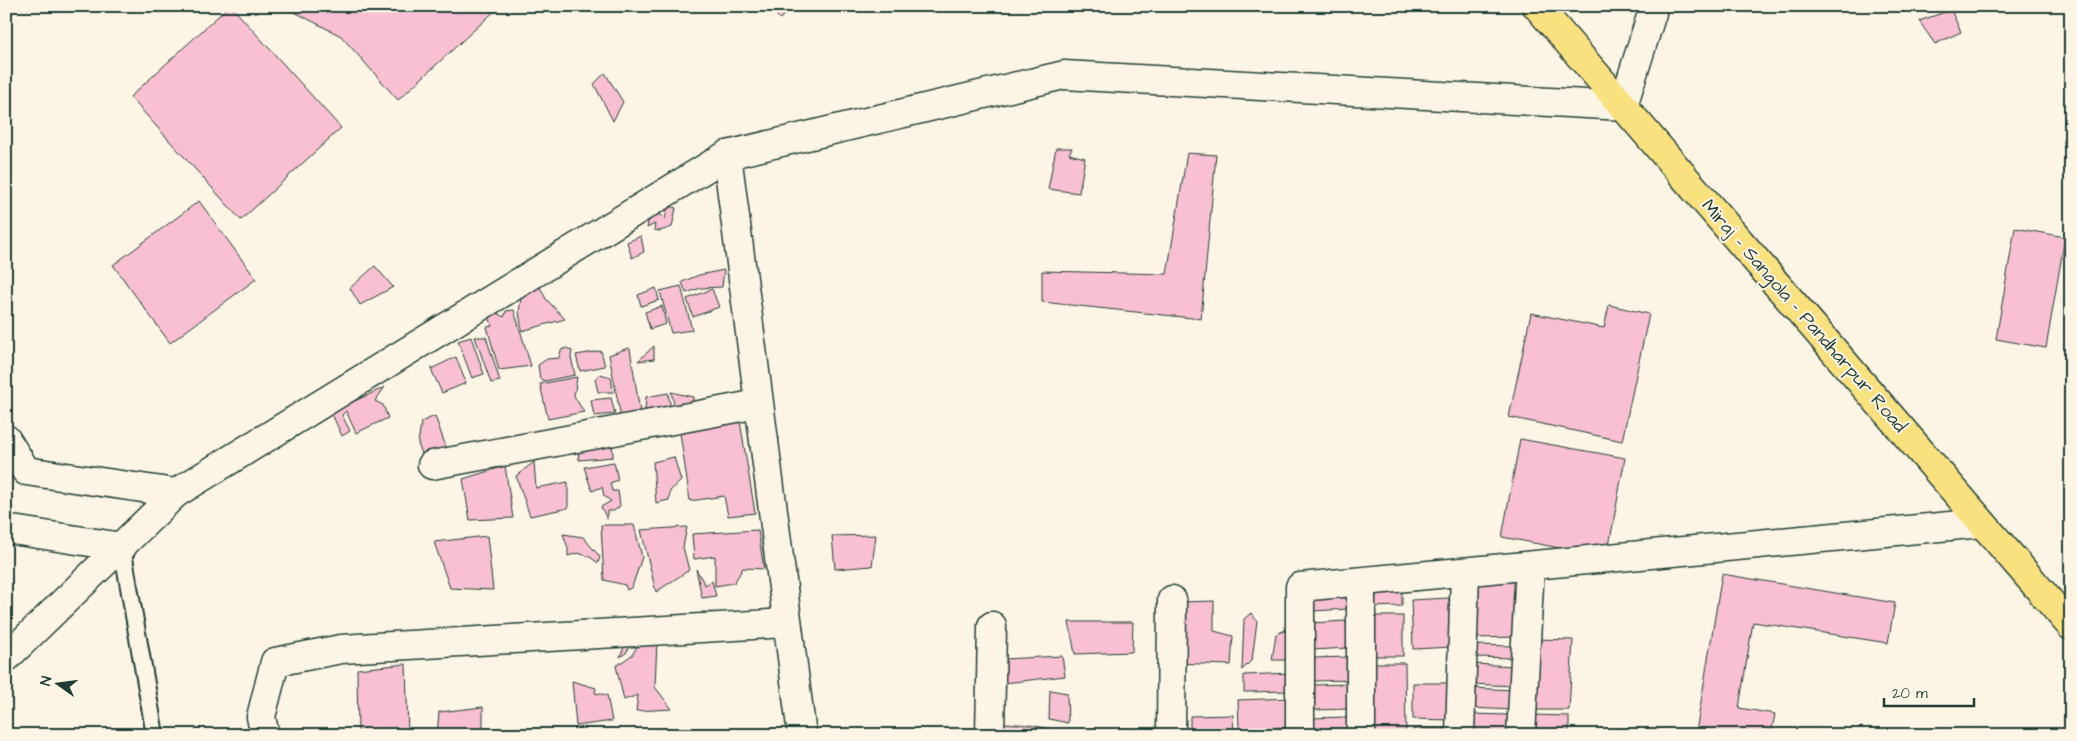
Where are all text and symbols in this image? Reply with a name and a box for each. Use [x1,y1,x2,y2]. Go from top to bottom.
street label: Miraj - Sangola - Pandharpur Road [1694,193,1913,439]
north arrow [32,658,82,708]
text: N [36,674,57,688]
scale bar [1884,676,1974,708]
text: 20 m [1892,683,1928,704]

